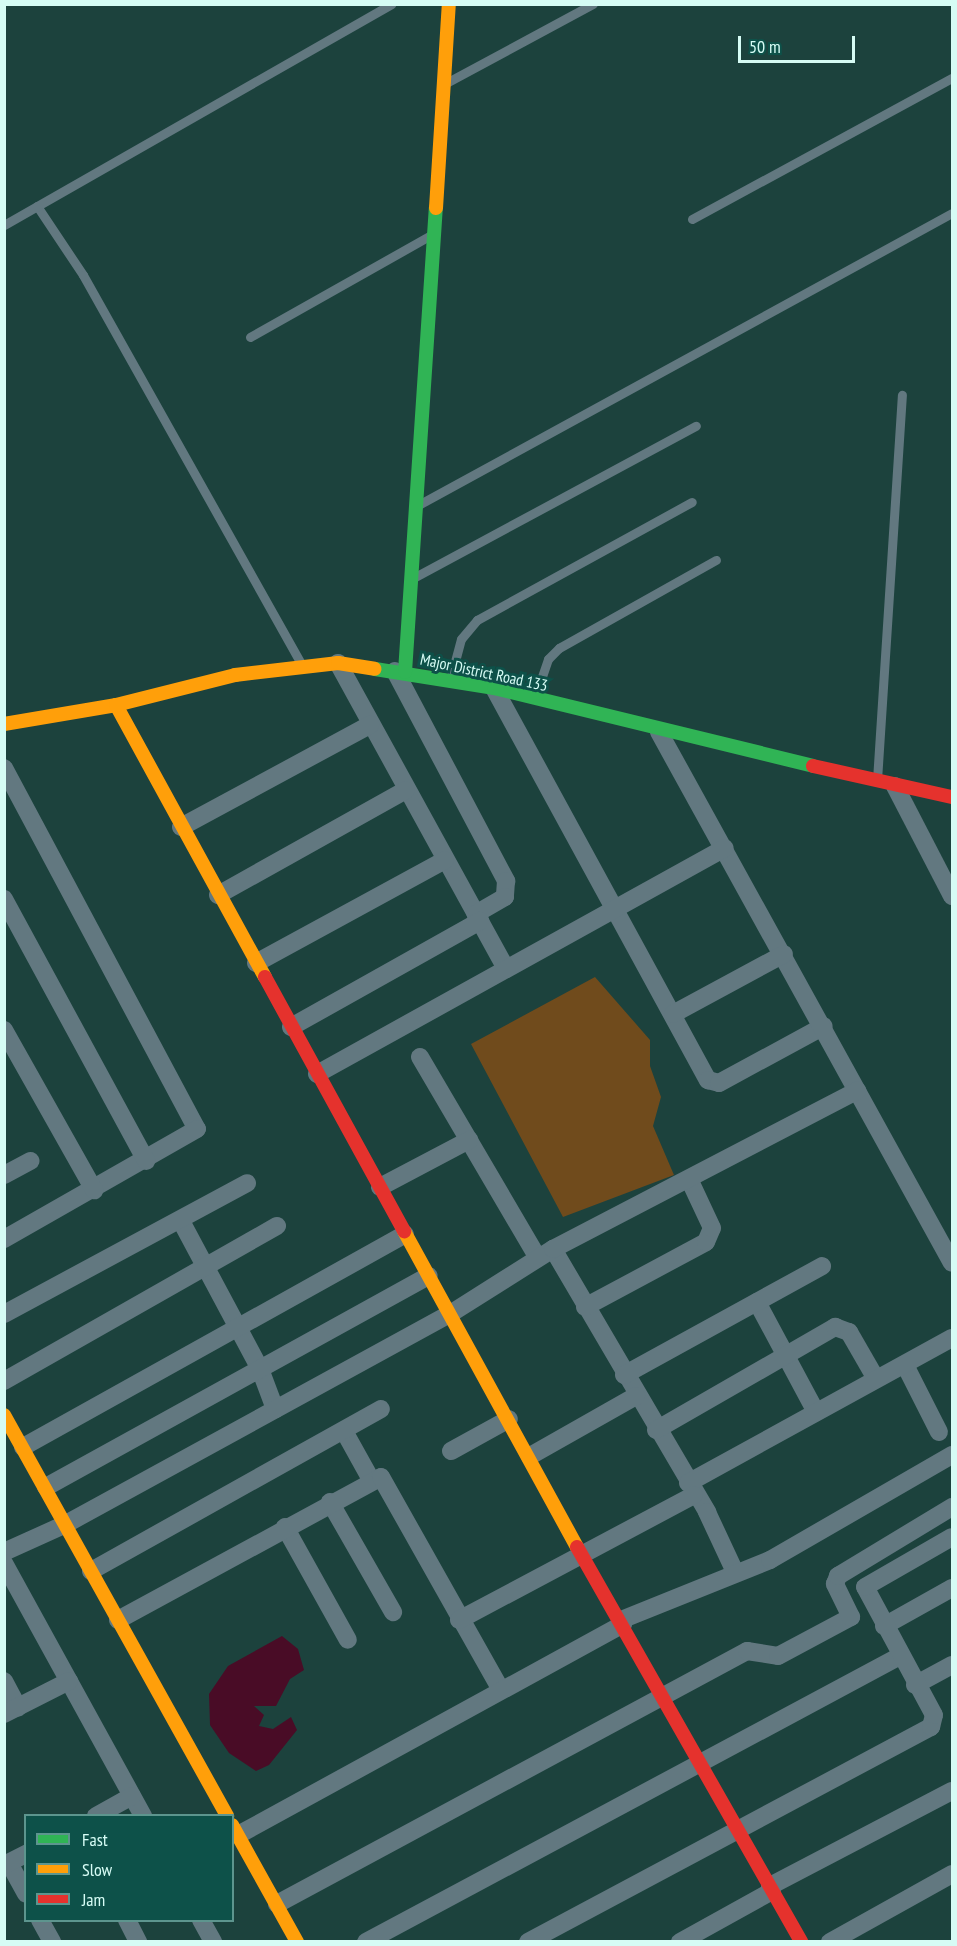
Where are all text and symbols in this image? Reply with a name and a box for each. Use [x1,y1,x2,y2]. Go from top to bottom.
scale bar [741,24,858,62]
text: 50 m [749,35,781,58]
street label: Major District Road 133 [418,649,550,695]
legend [24,1814,234,1922]
text: Fast [82,1828,108,1851]
text: Slow [82,1858,112,1881]
text: Jam [82,1888,105,1911]

